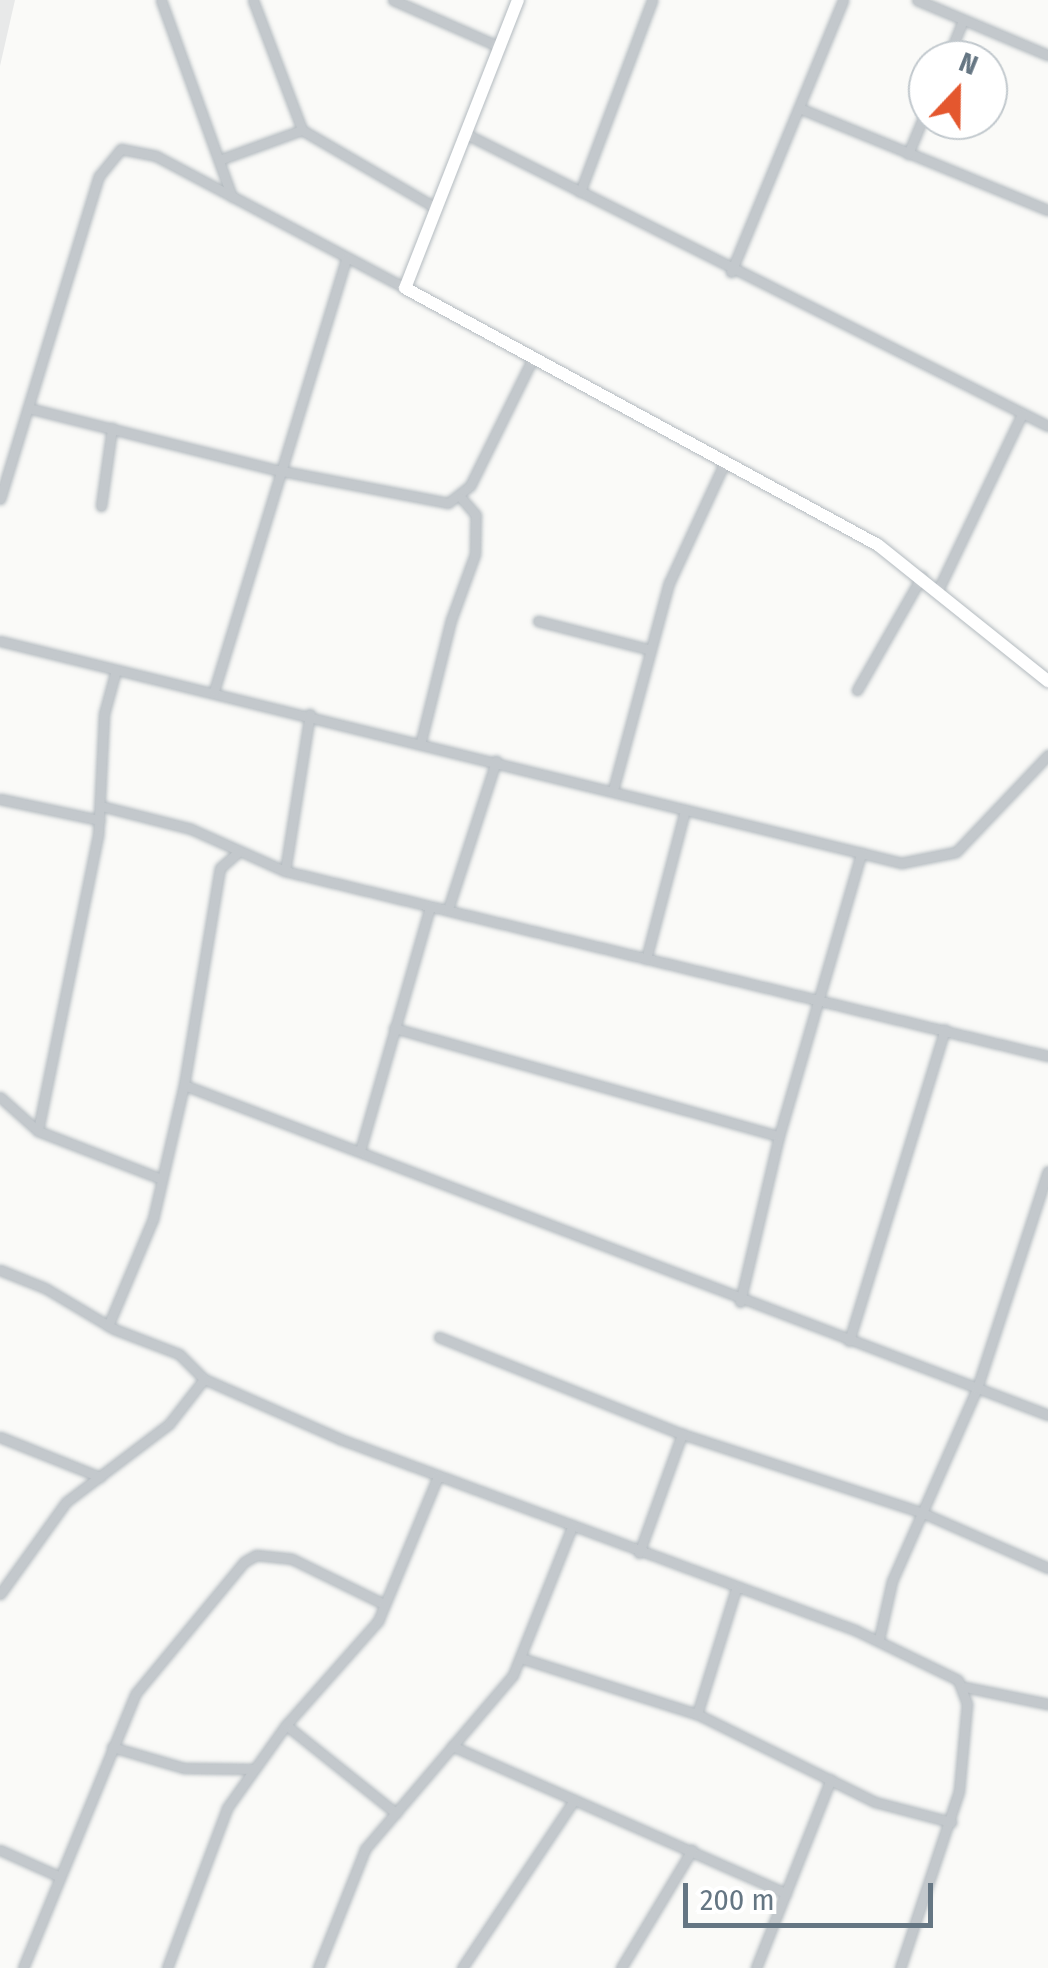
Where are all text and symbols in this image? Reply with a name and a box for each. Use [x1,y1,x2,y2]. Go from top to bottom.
north arrow [908,40,1008,140]
text: N [955,45,983,82]
scale bar [688,1863,938,1925]
text: 200 m [700,1882,775,1918]

